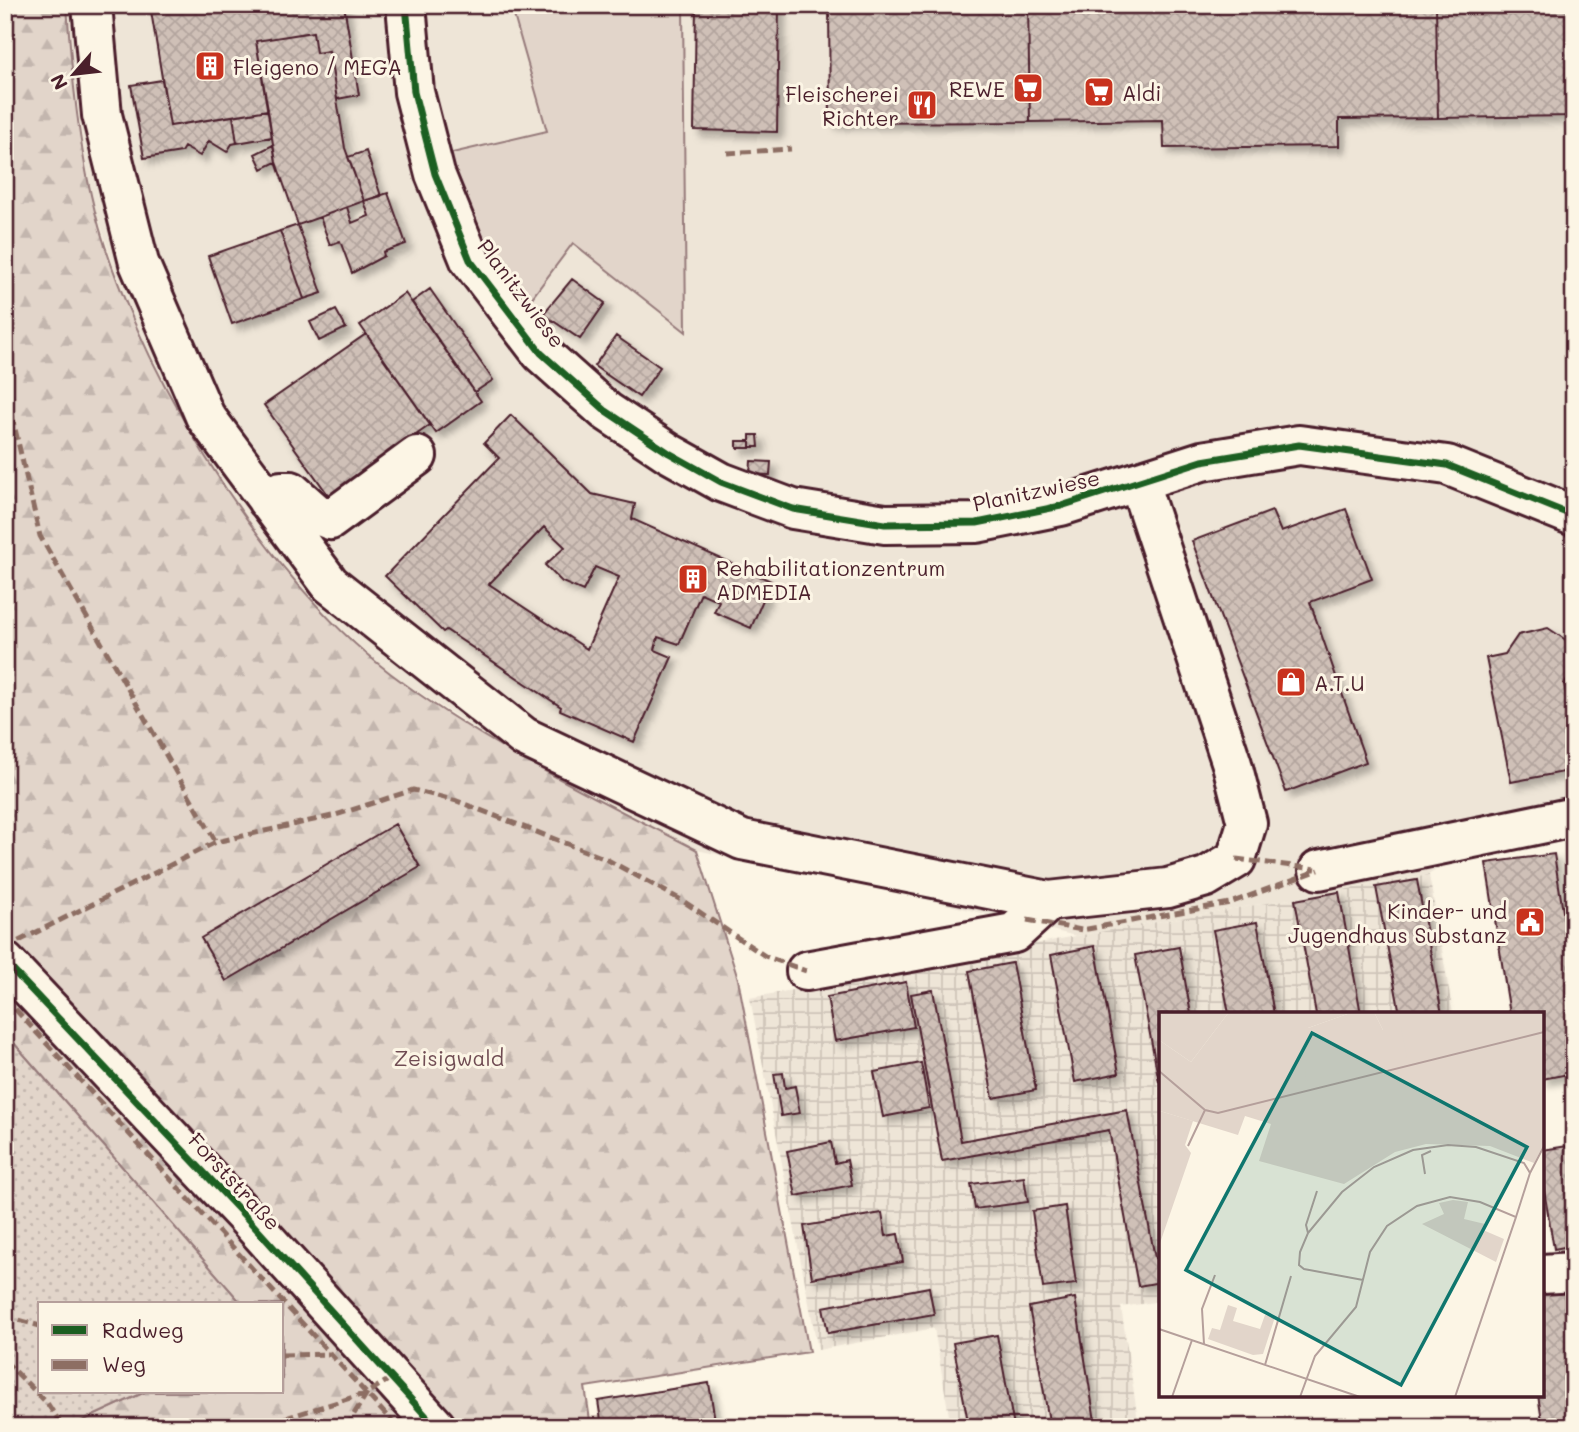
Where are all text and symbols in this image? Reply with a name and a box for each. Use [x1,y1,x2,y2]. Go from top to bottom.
north arrow [38,38,108,108]
building icon: Fleigeno / MEGA [193,49,227,83]
place label: Fleigeno / MEGA [233,53,402,80]
text: N [44,70,73,94]
supermarket icon: REWE [1011,71,1045,105]
place label: REWE [949,75,1005,102]
supermarket icon: Aldi [1082,75,1116,109]
place label: Aldi [1122,79,1162,106]
place label: Fleischerei Richter [785,80,899,131]
restaurant icon: Fleischerei Richter [905,88,939,122]
street label: Planitzwiese [472,233,572,353]
street label: Planitzwiese [970,463,1102,517]
place label: Rehabilitationzentrum ADMEDIA [716,554,945,605]
building icon: Rehabilitationzentrum ADMEDIA [676,562,710,596]
shop icon: A.T.U [1274,665,1308,699]
place label: A.T.U [1314,669,1365,696]
place label: Kinder- und Jugendhaus Substanz [1288,897,1507,948]
public building icon: Kinder- und Jugendhaus Substanz [1513,905,1547,939]
inset map [1159,1012,1544,1397]
park label: Zeisigwald [394,1044,504,1071]
street label: Forststraße [183,1127,287,1235]
legend [38,1302,284,1394]
text: Radweg [102,1316,183,1343]
text: Weg [102,1350,146,1377]

